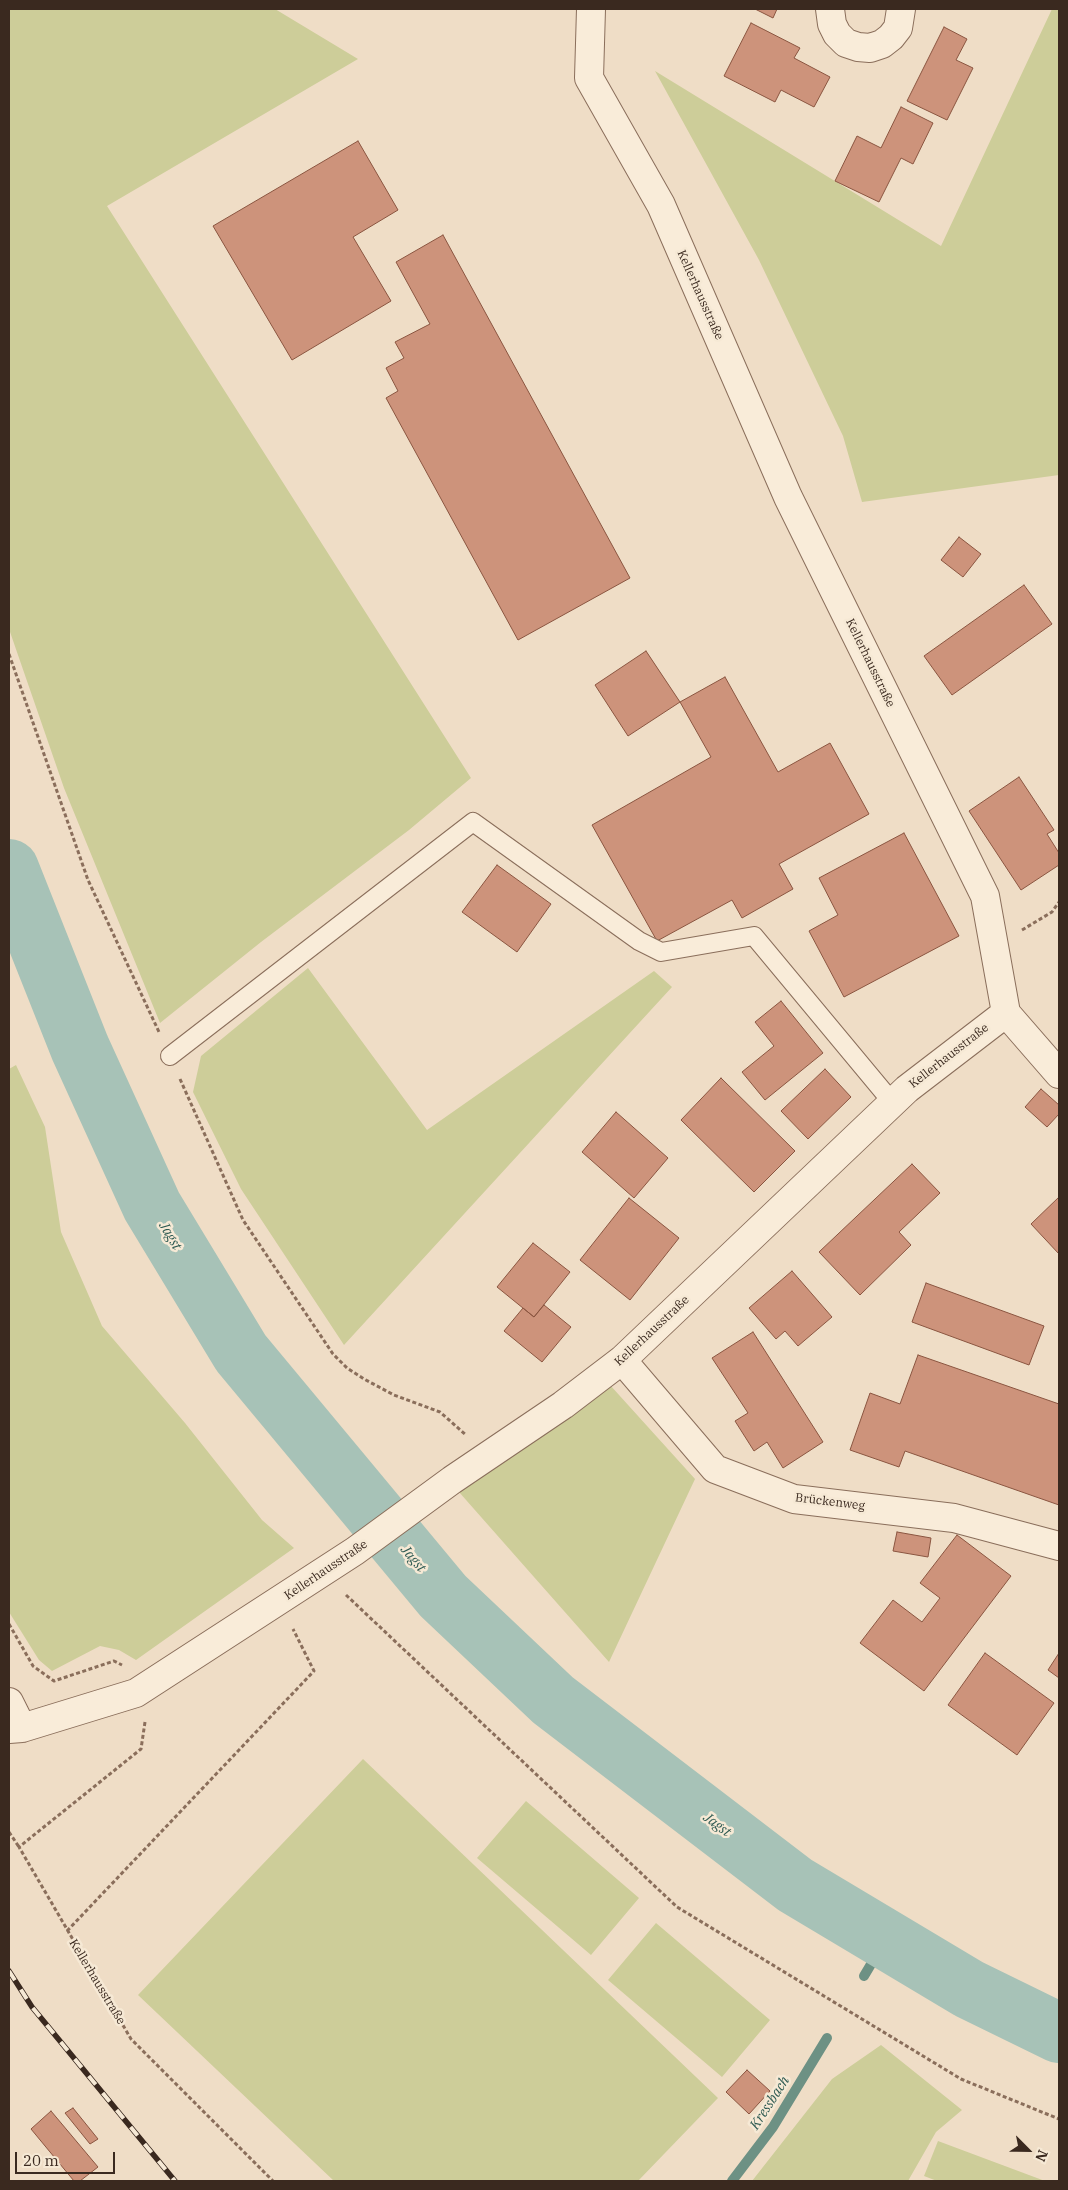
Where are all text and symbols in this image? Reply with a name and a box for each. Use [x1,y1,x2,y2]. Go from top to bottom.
street label: Kellerhausstraße [674,248,726,342]
street label: Kellerhausstraße [842,616,898,710]
street label: Kellerhausstraße [906,1021,992,1091]
water label: Jagst [155,1219,185,1253]
street label: Kellerhausstraße [612,1293,692,1369]
street label: Brückenweg [794,1491,866,1513]
street label: Kellerhausstraße [282,1537,370,1603]
water label: Jagst [397,1542,429,1576]
water label: Jagst [700,1809,734,1841]
street label: Kellerhausstraße [66,1937,128,2027]
water label: Kressbach [747,2073,793,2133]
north arrow [1003,2125,1053,2175]
scale bar [18,2142,118,2174]
text: N [1031,2147,1052,2164]
text: 20 m [23,2151,59,2170]

